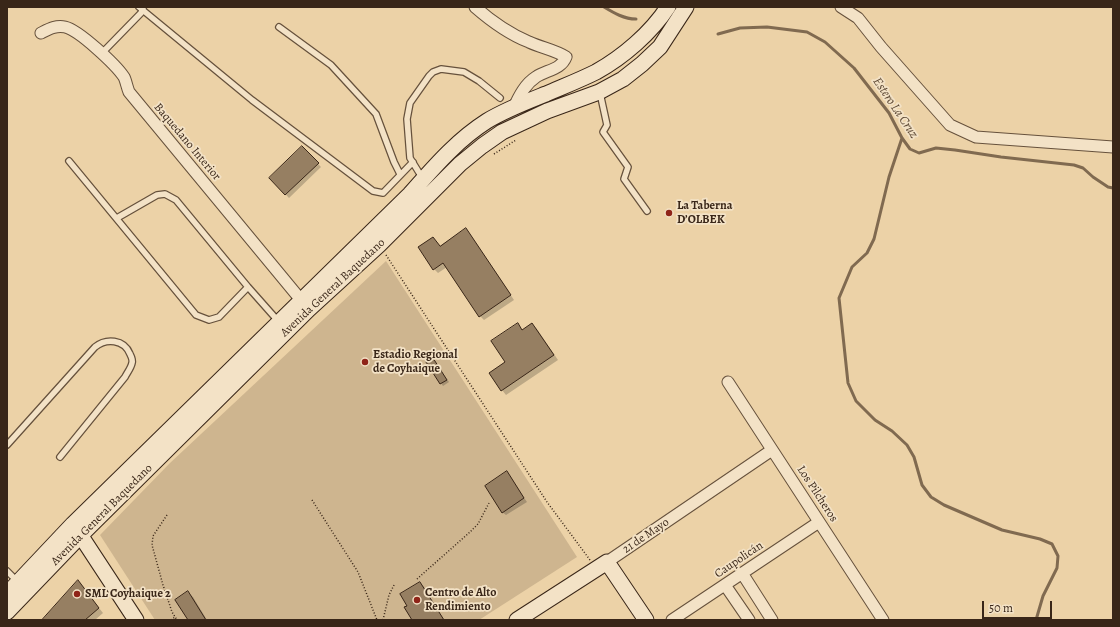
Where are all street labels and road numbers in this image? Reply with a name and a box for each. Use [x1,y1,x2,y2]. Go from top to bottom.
street label: Baquedano Interior [150,100,224,184]
street label: Avenida General Baquedano [278,236,388,340]
street label: Avenida General Baquedano [48,461,156,569]
street label: Los Pilcheros [793,463,841,525]
street label: 21 de Mayo [620,515,672,557]
street label: Caupolicán [712,539,766,581]

